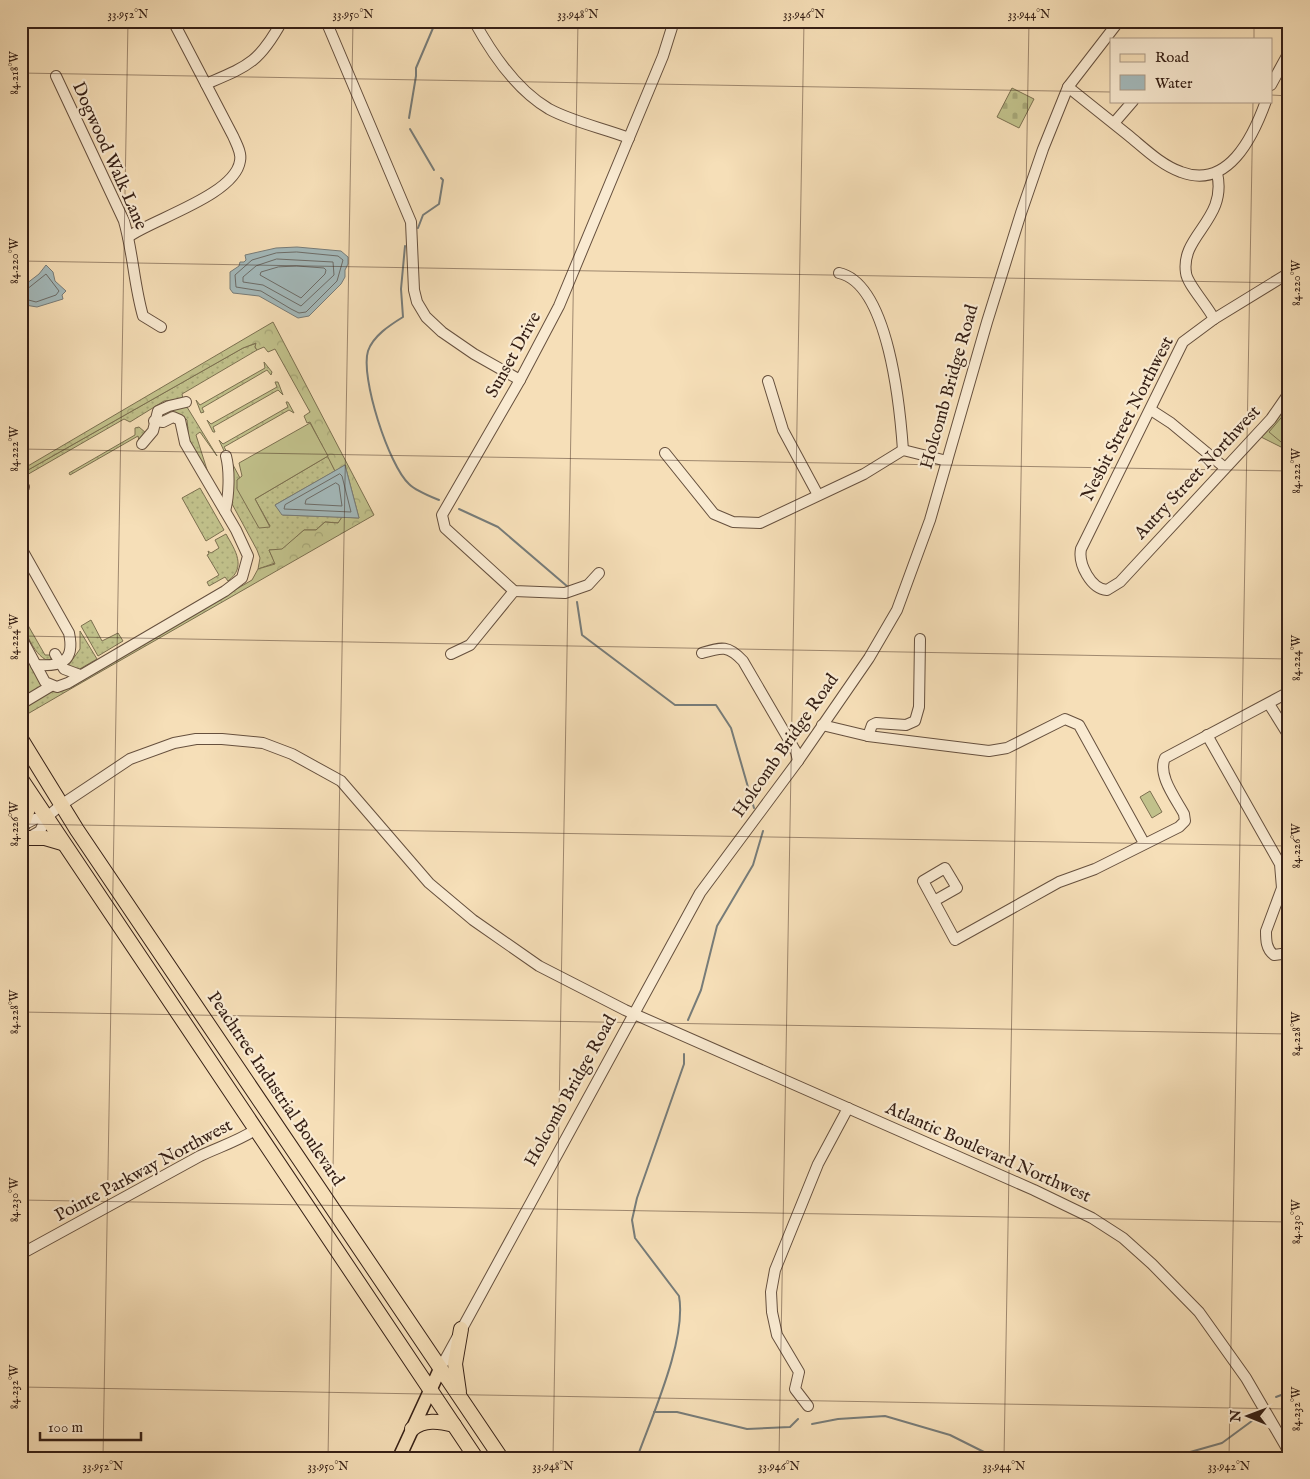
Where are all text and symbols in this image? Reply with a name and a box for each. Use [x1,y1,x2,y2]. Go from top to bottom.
text: 33.952°N [108,7,149,22]
text: 33.950°N [332,7,374,22]
text: 33.948°N [557,7,599,22]
text: 33.946°N [783,7,826,22]
text: 33.944°N [1008,7,1051,22]
legend [1110,38,1272,102]
text: Road [1155,48,1190,67]
text: 84.218°W [7,51,22,95]
text: Water [1155,74,1193,93]
street label: Dogwood Walk Lane [66,78,152,234]
text: 84.220°W [7,238,22,284]
text: 84.220°W [1289,260,1304,306]
street label: Holcomb Bridge Road [916,302,985,472]
street label: Sunset Drive [481,308,547,402]
street label: Nesbit Street Northwest [1076,333,1180,505]
street label: Autry Street Northwest [1129,401,1266,546]
text: 84.222°W [7,426,22,472]
text: 84.222°W [1289,448,1304,494]
text: 84.224°W [7,614,22,660]
text: 84.224°W [1289,635,1304,681]
street label: Holcomb Bridge Road [728,669,844,822]
text: 84.226°W [7,801,22,847]
text: 84.226°W [1289,823,1304,869]
street label: Peachtree Industrial Boulevard [201,987,349,1191]
text: 84.228°W [7,989,22,1034]
street label: Holcomb Bridge Road [520,1011,622,1171]
text: 84.228°W [1289,1011,1304,1056]
street label: Atlantic Boulevard Northwest [881,1097,1094,1209]
street label: Pointe Parkway Northwest [51,1114,237,1228]
text: 84.230°W [7,1177,22,1222]
text: 84.230°W [1289,1199,1304,1244]
text: 84.232°W [7,1364,22,1409]
text: 84.232°W [1289,1386,1304,1431]
north arrow [1222,1392,1272,1442]
scale bar [40,1409,141,1441]
text: N [1227,1410,1245,1423]
text: 100 m [48,1418,84,1437]
text: 33.952°N [83,1459,124,1474]
text: 33.950°N [307,1459,349,1474]
text: 33.948°N [532,1459,574,1474]
text: 33.946°N [758,1459,801,1474]
text: 33.944°N [983,1459,1026,1474]
text: 33.942°N [1208,1459,1251,1474]

